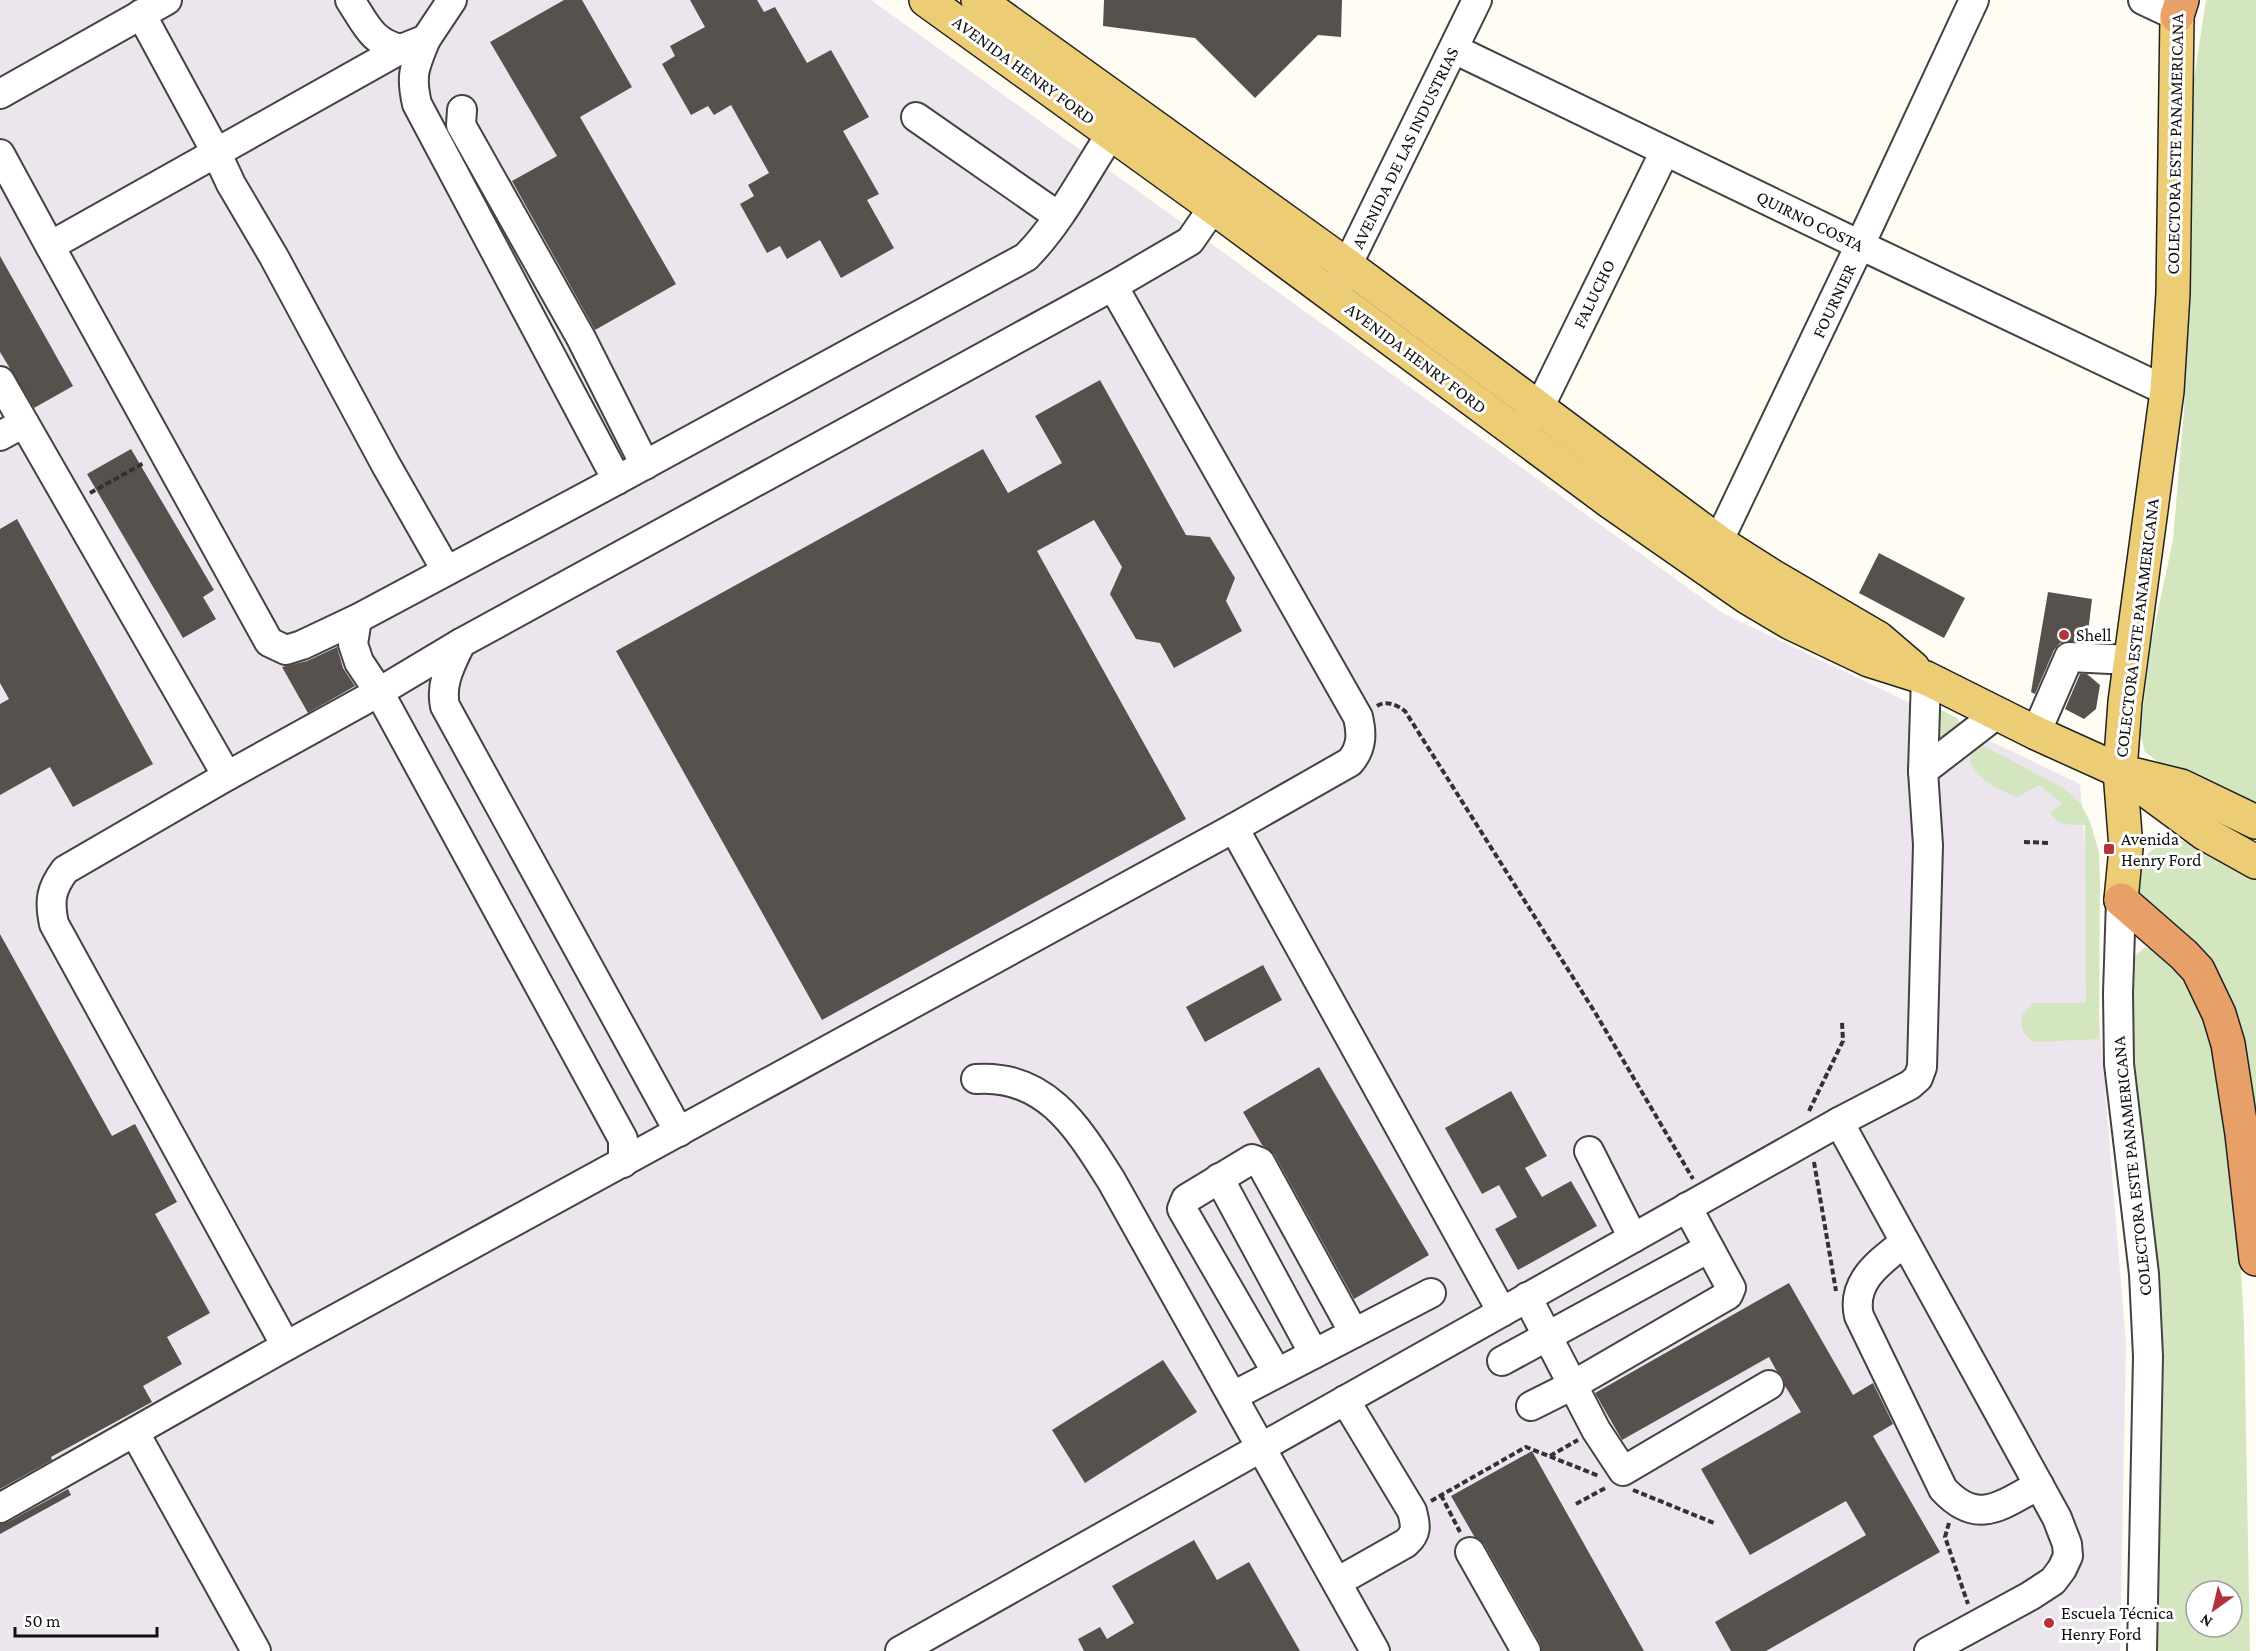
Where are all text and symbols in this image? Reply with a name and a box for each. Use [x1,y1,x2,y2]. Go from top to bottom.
street label: AVENIDA HENRY FORD [949,12,1099,128]
street label: COLECTORA ESTE PANAMERICANA [2163,13,2187,275]
street label: AVENIDA DE LAS INDUSTRIAS [1347,44,1463,252]
street label: QUIRNO COSTA [1753,186,1868,256]
street label: FALUCHO [1569,256,1619,332]
street label: FOURNIER [1808,260,1860,341]
street label: AVENIDA HENRY FORD [1342,298,1490,418]
street label: COLECTORA ESTE PANAMERICANA [2111,496,2163,759]
place label: Shell [2076,625,2112,645]
marker: Shell [2057,628,2071,642]
place label: Avenida Henry Ford [2121,829,2202,870]
marker: Avenida Henry Ford [2102,842,2116,856]
street label: COLECTORA ESTE PANAMERICANA [2108,1034,2156,1297]
north arrow [2184,1579,2244,1639]
scale bar [15,1600,158,1638]
place label: Escuela Técnica Henry Ford [2061,1603,2174,1644]
text: 50 m [24,1611,61,1631]
text: N [2197,1611,2215,1631]
marker: Escuela Técnica Henry Ford [2042,1616,2056,1630]

